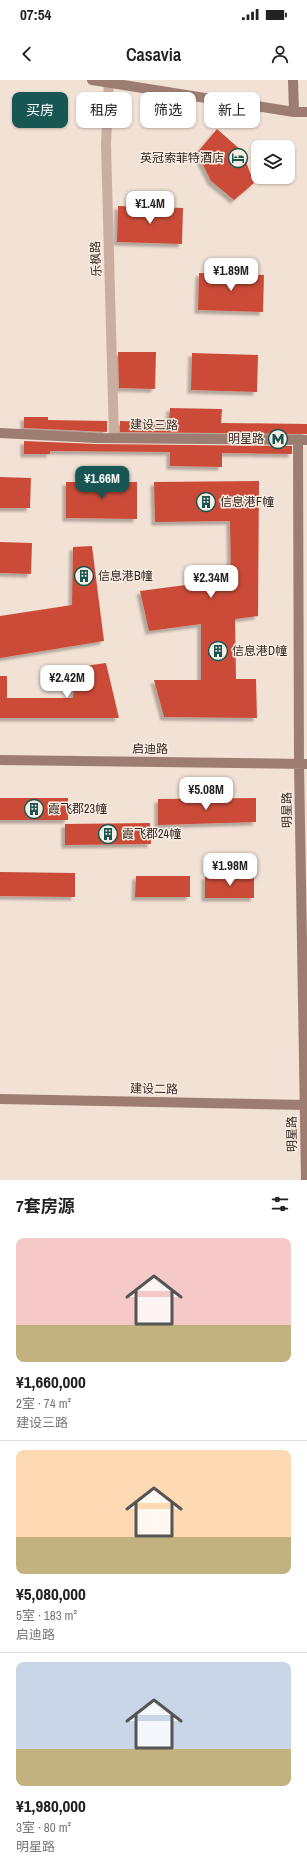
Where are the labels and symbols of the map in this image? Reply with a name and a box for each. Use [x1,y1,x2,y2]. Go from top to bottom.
hotel icon: 英冠索菲特酒店 [227,147,249,169]
place label: 英冠索菲特酒店 [140,150,224,166]
pin: ¥1.4M [122,191,178,225]
street label: 乐枫路 [87,241,105,277]
pin: ¥1.89M [198,258,264,292]
street label: 建设三路 [130,417,178,433]
metro station icon: 明星路 [267,428,289,450]
place label: 明星路 [228,431,264,447]
pin: ¥1.66M [69,466,135,500]
building icon: 信息港F幢 [195,491,217,513]
place label: 信息港F幢 [220,494,274,510]
building icon: 信息港B幢 [73,565,95,587]
pin: ¥2.34M [178,565,244,599]
place label: 信息港B幢 [98,568,153,584]
building icon: 信息港D幢 [207,640,229,662]
place label: 信息港D幢 [232,643,287,659]
pin: ¥2.42M [34,665,100,699]
street label: 启迪路 [132,741,168,757]
pin: ¥5.08M [173,777,239,811]
street label: 明星路 [279,792,295,828]
building icon: 霞飞郡23幢 [23,798,45,820]
place label: 霞飞郡23幢 [48,801,107,817]
building icon: 霞飞郡24幢 [97,823,119,845]
place label: 霞飞郡24幢 [122,826,181,842]
pin: ¥1.98M [197,853,263,887]
street label: 建设二路 [130,1081,178,1097]
street label: 明星路 [284,1116,300,1152]

